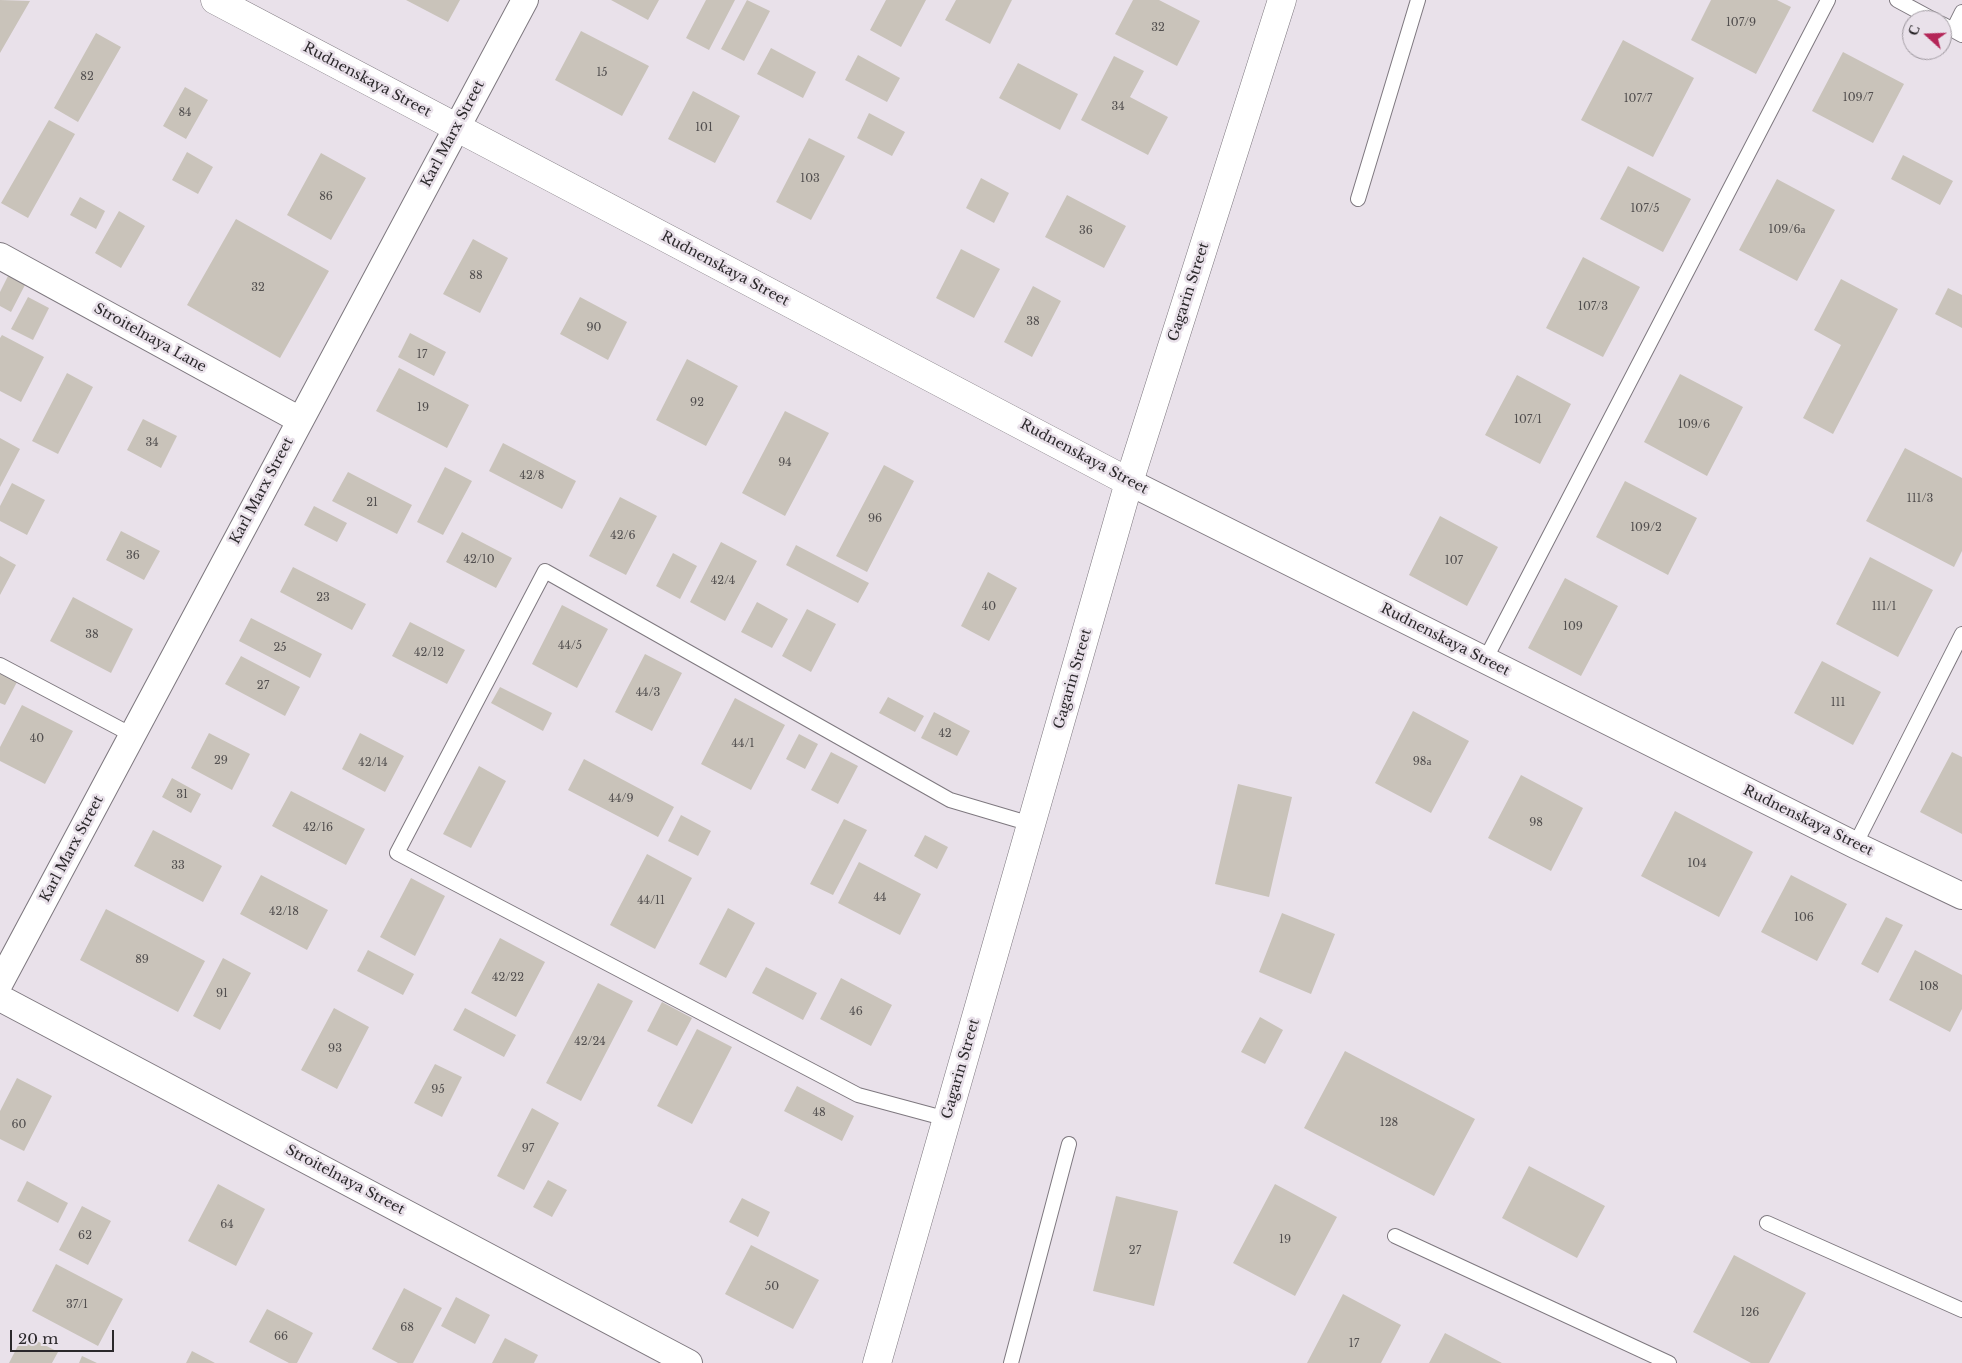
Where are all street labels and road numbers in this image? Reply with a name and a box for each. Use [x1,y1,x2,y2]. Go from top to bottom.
street label: Rudnenskaya Street [300,39,434,121]
street label: Karl Marx Street [418,78,488,190]
street label: Rudnenskaya Street [658,228,792,310]
street label: Gagarin Street [1165,240,1213,344]
street label: Stroitelnaya Lane [91,300,209,376]
street label: Rudnenskaya Street [1017,416,1151,498]
street label: Karl Marx Street [227,435,297,547]
street label: Rudnenskaya Street [1378,600,1512,680]
street label: Gagarin Street [1051,627,1095,731]
street label: Rudnenskaya Street [1740,782,1876,860]
street label: Karl Marx Street [37,793,107,905]
street label: Gagarin Street [939,1017,983,1121]
street label: Stroitelnaya Street [283,1142,407,1218]

